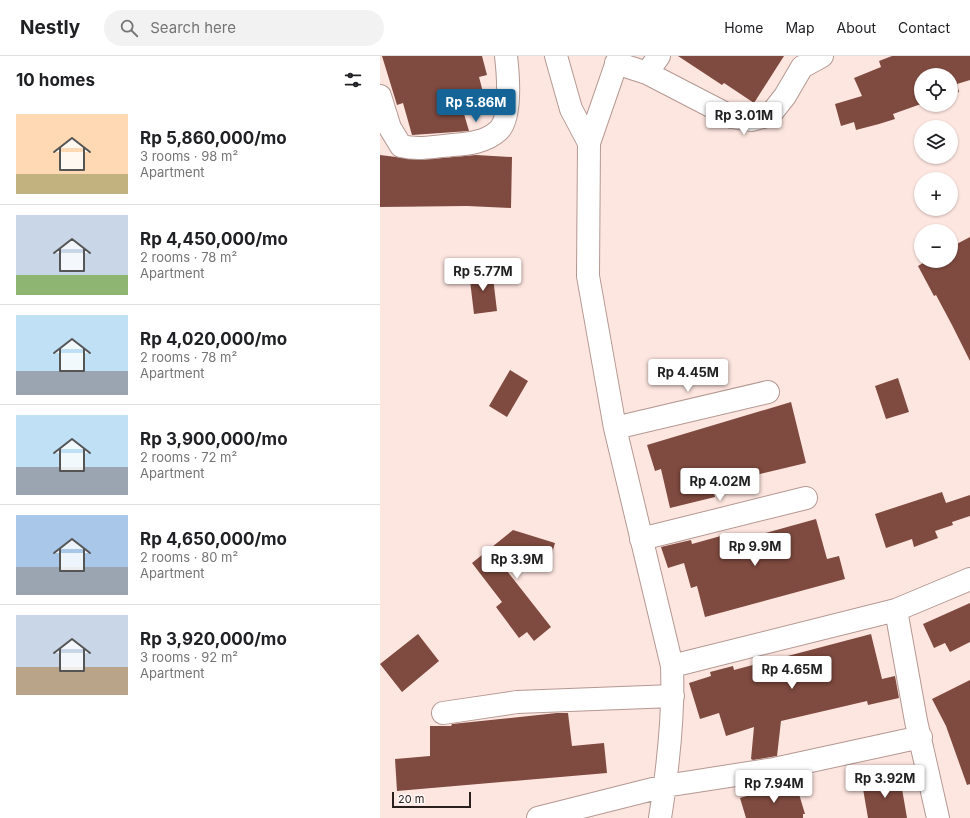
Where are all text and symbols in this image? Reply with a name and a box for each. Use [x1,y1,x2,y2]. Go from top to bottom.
search box [104,10,384,46]
text: Nestly [20,16,80,39]
icon: search [118,17,140,39]
text: Search here [150,18,236,37]
text: Home [724,19,763,36]
text: Map [785,19,815,36]
text: About [837,19,876,36]
text: Contact [898,19,950,36]
map controls [914,68,958,268]
button: locate [914,68,958,112]
icon: filters [342,69,364,91]
text: 10 homes [16,70,95,90]
pin: Rp 5.86M [435,89,517,123]
text: Rp 5.86M [446,94,506,110]
pin: Rp 3.01M [703,102,785,136]
text: Rp 3.01M [715,107,773,123]
button: layers [914,120,958,164]
text: Rp 5,860,000/mo [140,128,287,148]
icon: home [48,130,96,178]
text: 3 rooms · 98 m² [140,148,238,164]
text: Apartment [140,164,205,180]
button: + [914,172,958,216]
button: − [914,224,958,268]
text: Rp 4,450,000/mo [140,229,288,249]
icon: home [48,231,96,279]
text: 2 rooms · 78 m² [140,249,237,265]
pin: Rp 5.77M [442,258,524,292]
text: Rp 5.77M [453,263,513,279]
text: Apartment [140,265,205,281]
text: Rp 4,020,000/mo [140,329,287,349]
icon: home [48,331,96,379]
text: 2 rooms · 78 m² [140,349,237,365]
pin: Rp 4.45M [647,359,729,393]
text: Rp 4.45M [657,364,719,380]
text: Apartment [140,365,205,381]
text: Rp 3,900,000/mo [140,429,288,449]
icon: home [48,431,96,479]
text: 2 rooms · 72 m² [140,449,237,465]
text: Apartment [140,465,205,481]
pin: Rp 4.02M [679,468,761,502]
text: Rp 4.02M [689,473,751,489]
text: Rp 4,650,000/mo [140,529,287,549]
icon: home [48,531,96,579]
pin: Rp 9.9M [718,533,792,567]
text: Rp 9.9M [729,538,781,554]
pin: Rp 3.9M [480,546,554,580]
text: 2 rooms · 80 m² [140,549,238,565]
text: Rp 3.9M [491,551,543,567]
text: Apartment [140,565,205,581]
text: Rp 3,920,000/mo [140,629,287,649]
icon: home [48,631,96,679]
text: 3 rooms · 92 m² [140,649,238,665]
pin: Rp 4.65M [751,656,833,690]
text: Rp 4.65M [762,661,823,677]
text: Apartment [140,665,205,681]
pin: Rp 3.92M [844,765,926,799]
pin: Rp 7.94M [733,770,815,804]
text: Rp 3.92M [855,770,915,786]
text: Rp 7.94M [744,775,804,791]
scale bar [392,790,471,809]
text: 20 m [398,792,424,806]

